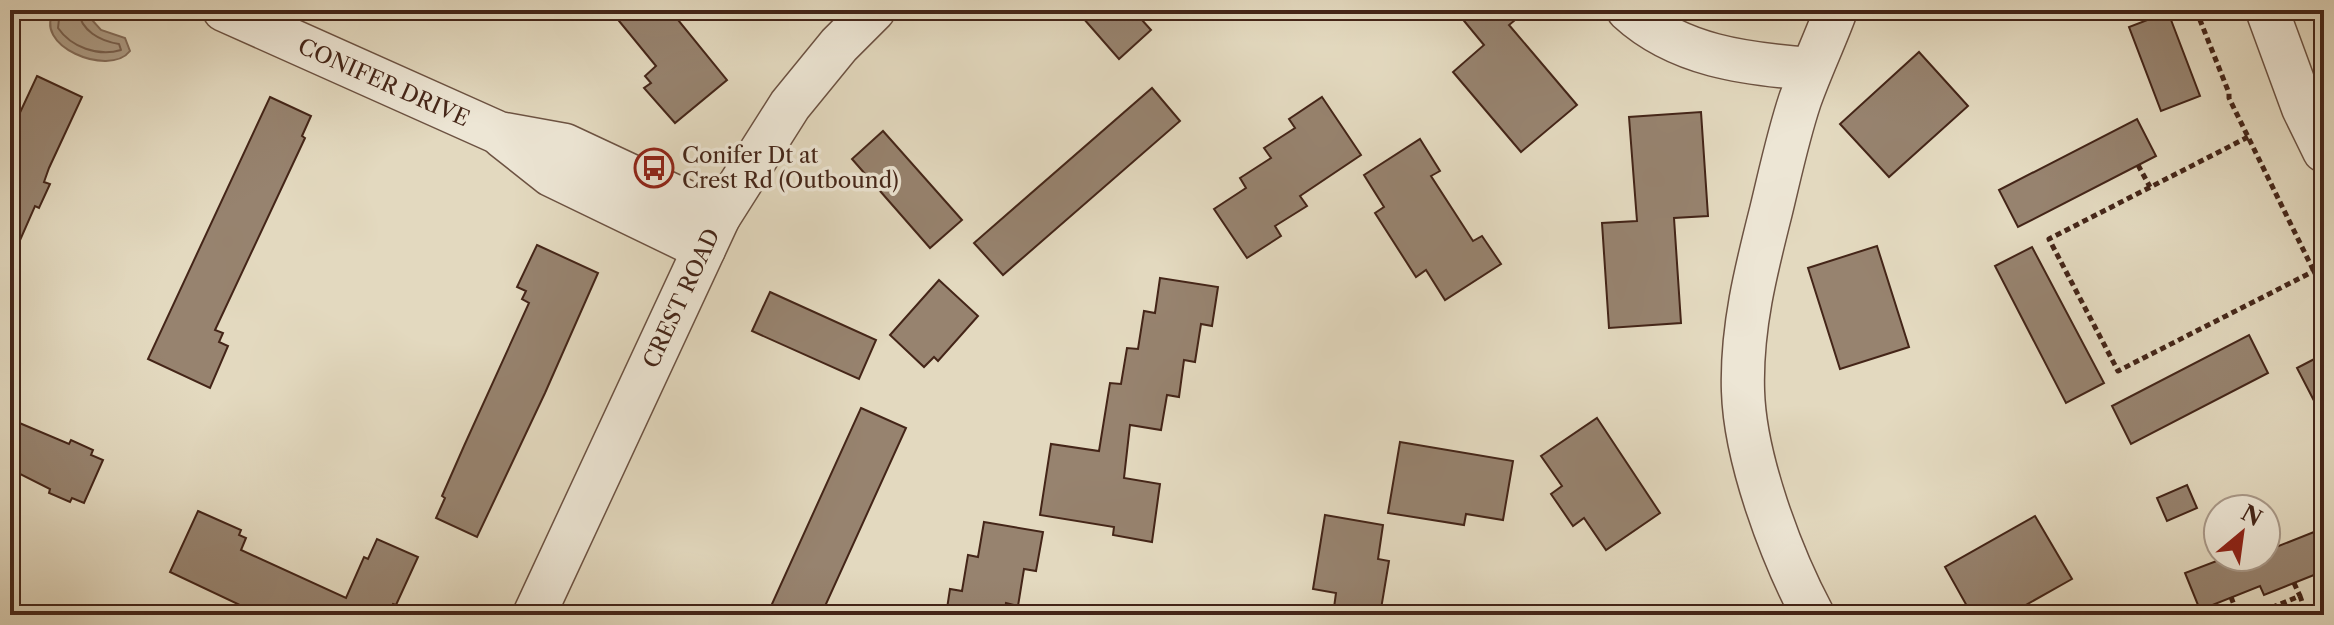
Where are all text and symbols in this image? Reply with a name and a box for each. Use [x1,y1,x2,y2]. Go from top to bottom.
street label: CONIFER DRIVE [294,33,474,132]
place label: Conifer Dt at Crest Rd (Outbound) [682,142,899,194]
bus stop icon: Conifer Dt at Crest Rd (Outbound) [633,147,675,189]
street label: CREST ROAD [637,224,726,372]
north arrow [2202,493,2282,573]
text: N [2237,500,2266,532]

